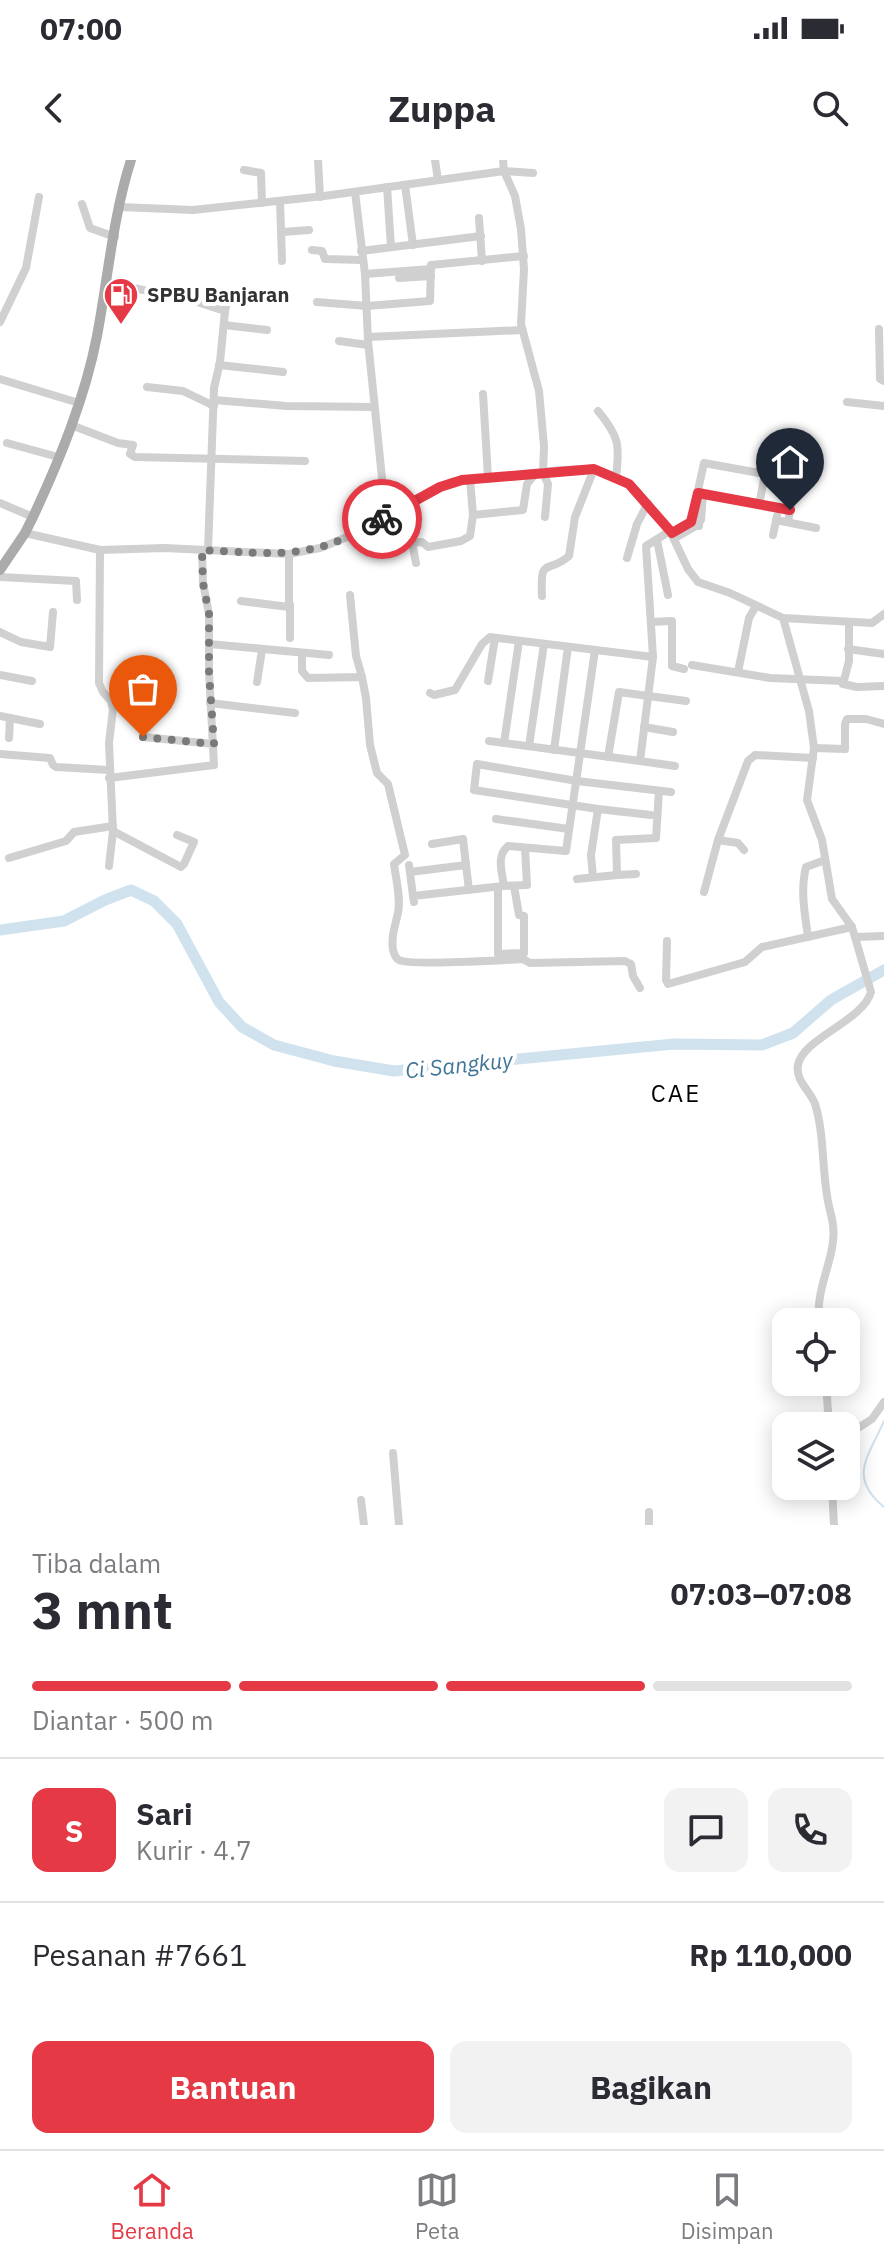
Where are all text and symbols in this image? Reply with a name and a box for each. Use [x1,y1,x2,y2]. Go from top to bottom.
text: 07:00 [40,9,122,48]
text: Zuppa [388,85,496,132]
icon: back [32,86,76,130]
icon: search [808,86,852,130]
fuel station icon: SPBU Banjaran [102,276,140,326]
place label: SPBU Banjaran [147,281,289,308]
pin [756,428,824,510]
icon: home [768,440,812,484]
courier [342,479,422,559]
icon: bike [360,497,404,541]
pin [109,655,177,737]
icon: bag [121,667,165,711]
water label: Ci Sangkuy [404,1044,515,1085]
district label: CAE [651,1077,701,1109]
map controls [772,1308,860,1500]
button: locate [772,1308,860,1396]
button: layers [772,1412,860,1500]
text: Tiba dalam [32,1546,161,1580]
text: 07:03–07:08 [671,1574,852,1613]
text: 3 mnt [32,1576,173,1643]
text: Diantar · 500 m [32,1703,214,1737]
button: chat [664,1788,748,1872]
button: phone [768,1788,852,1872]
text: Sari [136,1794,193,1833]
text: S [65,1811,83,1850]
text: Kurir · 4.7 [136,1833,252,1867]
text: Pesanan #7661 [32,1935,247,1974]
text: Rp 110,000 [689,1935,852,1974]
button: Bantuan [32,2041,434,2133]
button: Bagikan [450,2041,852,2133]
tab: Beranda [111,2168,194,2245]
tab: Peta [415,2168,459,2245]
tab: Disimpan [681,2168,773,2245]

